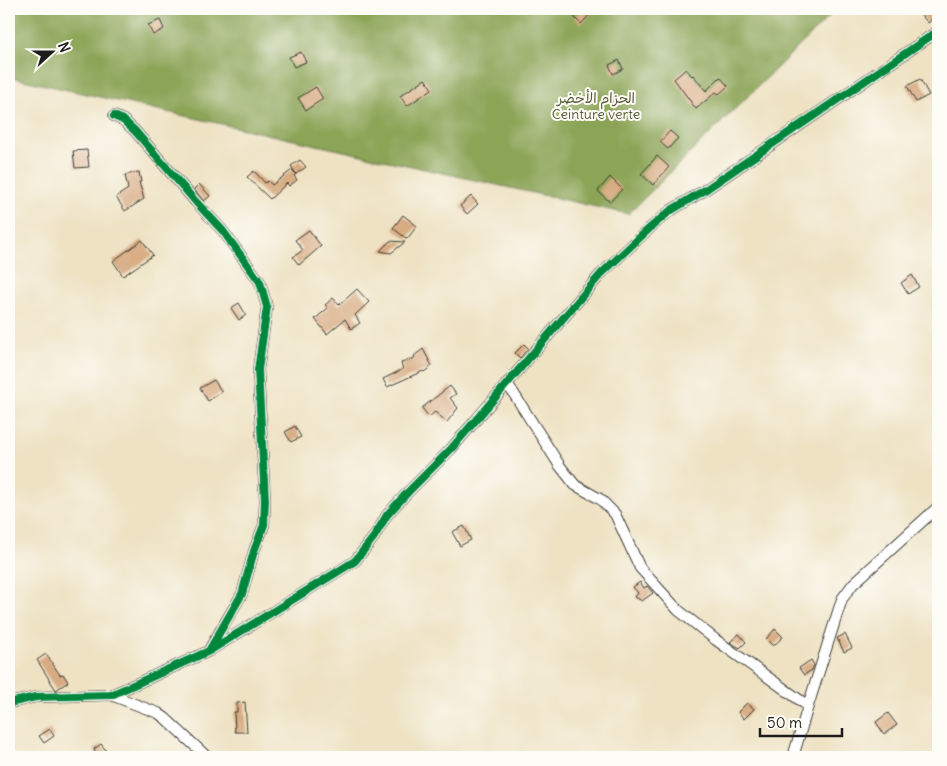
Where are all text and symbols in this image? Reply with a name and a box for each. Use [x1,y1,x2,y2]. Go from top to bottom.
north arrow [28,28,78,78]
text: N [54,40,74,55]
park label: الحزام الأخضر Ceinture verte [552,89,640,123]
scale bar [760,706,842,738]
text: 50 m [767,713,802,732]

